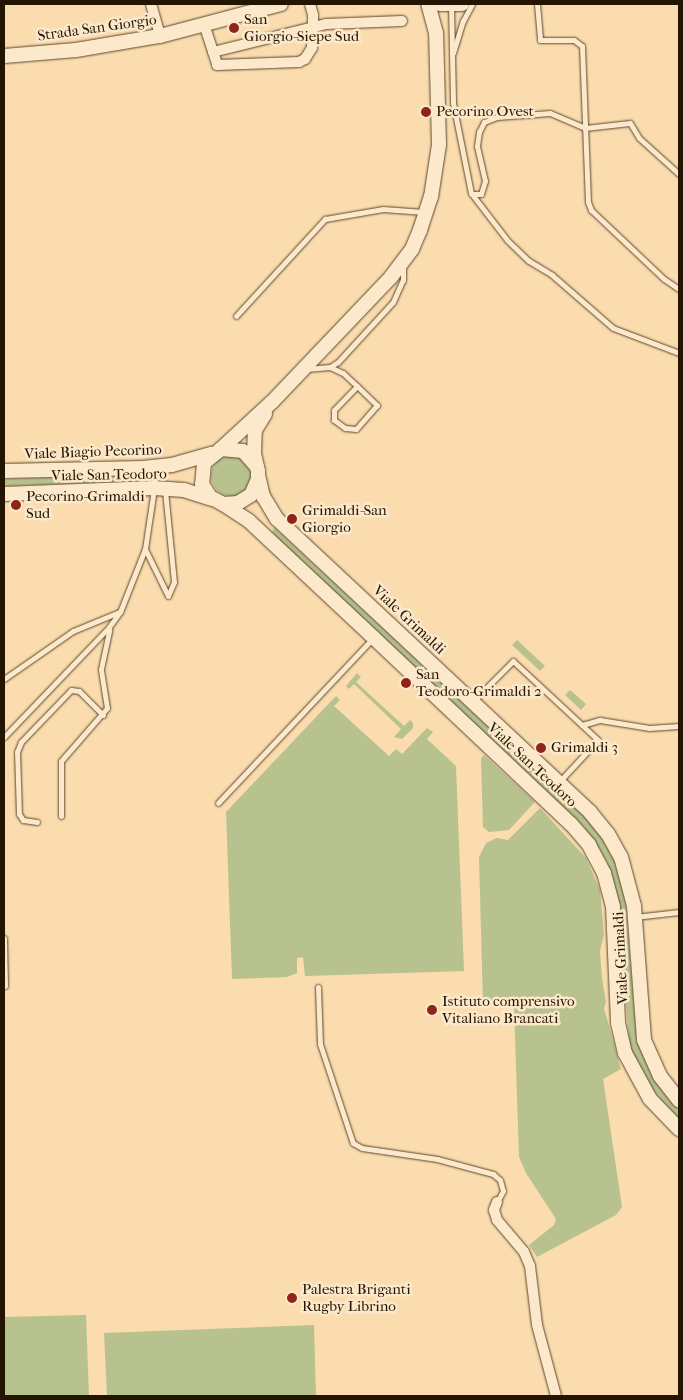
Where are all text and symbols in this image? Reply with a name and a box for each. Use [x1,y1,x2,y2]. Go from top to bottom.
place label: San Giorgio-Siepe Sud [244,10,359,45]
street label: Strada San Giorgio [36,11,158,45]
marker: San Giorgio-Siepe Sud [228,22,240,34]
place label: Pecorino Ovest [436,103,534,121]
marker: Pecorino Ovest [420,106,432,118]
street label: Viale Biagio Pecorino [24,441,162,463]
street label: Viale San Teodoro [51,465,167,485]
place label: Pecorino-Grimaldi Sud [26,487,145,522]
marker: Pecorino-Grimaldi Sud [10,499,22,511]
place label: Grimaldi-San Giorgio [302,501,387,536]
marker: Grimaldi-San Giorgio [286,513,298,525]
street label: Viale Grimaldi [369,582,449,658]
place label: San Teodoro-Grimaldi 2 [416,665,542,700]
marker: San Teodoro-Grimaldi 2 [400,677,412,689]
street label: Viale San Teodoro [484,719,580,811]
place label: Grimaldi 3 [551,739,618,757]
marker: Grimaldi 3 [535,742,547,754]
street label: Viale Grimaldi [610,911,632,1005]
place label: Istituto comprensivo Vitaliano Brancati [442,992,575,1027]
marker: Istituto comprensivo Vitaliano Brancati [426,1004,438,1016]
place label: Palestra Briganti Rugby Librino [302,1280,411,1315]
marker: Palestra Briganti Rugby Librino [286,1292,298,1304]

